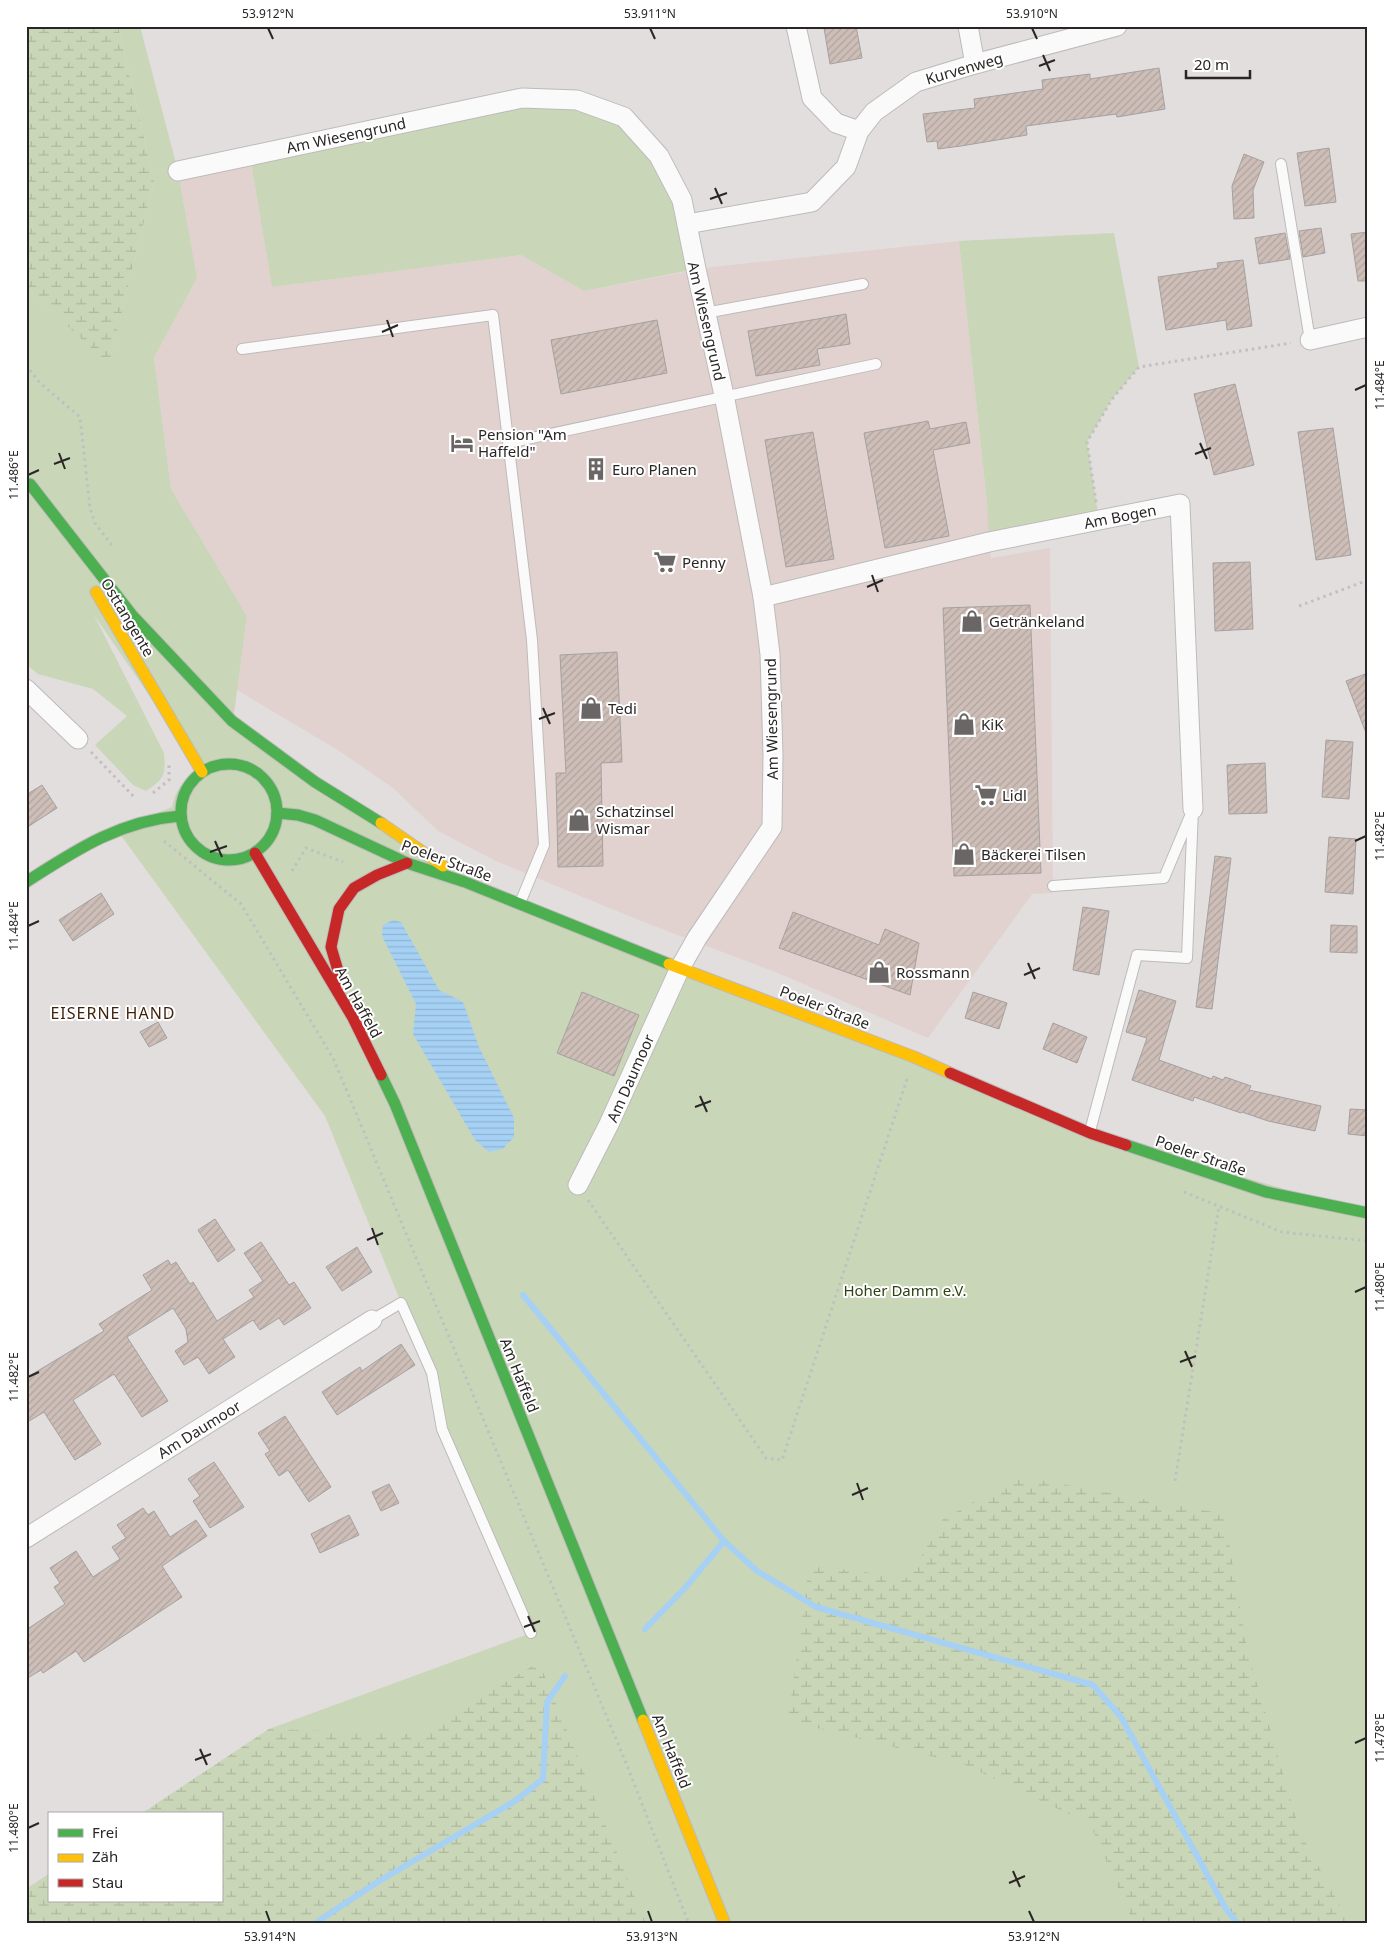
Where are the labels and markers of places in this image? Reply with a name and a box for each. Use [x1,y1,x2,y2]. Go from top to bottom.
place label: Pension "Am Haffeld" [478,424,567,461]
hotel icon: Pension "Am Haffeld" [449,430,475,456]
building icon: Euro Planen [583,456,609,482]
place label: Euro Planen [612,459,697,479]
supermarket icon: Penny [652,549,678,575]
place label: Penny [682,552,726,572]
shop icon: Getränkeland [959,608,985,634]
place label: Getränkeland [989,611,1085,631]
shop icon: Tedi [578,695,604,721]
place label: Tedi [608,698,637,718]
shop icon: KiK [951,711,977,737]
place label: KiK [981,714,1004,734]
supermarket icon: Lidl [973,782,999,808]
place label: Lidl [1002,785,1027,805]
place label: Schatzinsel Wismar [596,801,674,838]
shop icon: Schatzinsel Wismar [566,807,592,833]
shop icon: Bäckerei Tilsen [951,841,977,867]
place label: Bäckerei Tilsen [981,844,1086,864]
shop icon: Rossmann [866,959,892,985]
place label: Rossmann [896,962,970,982]

